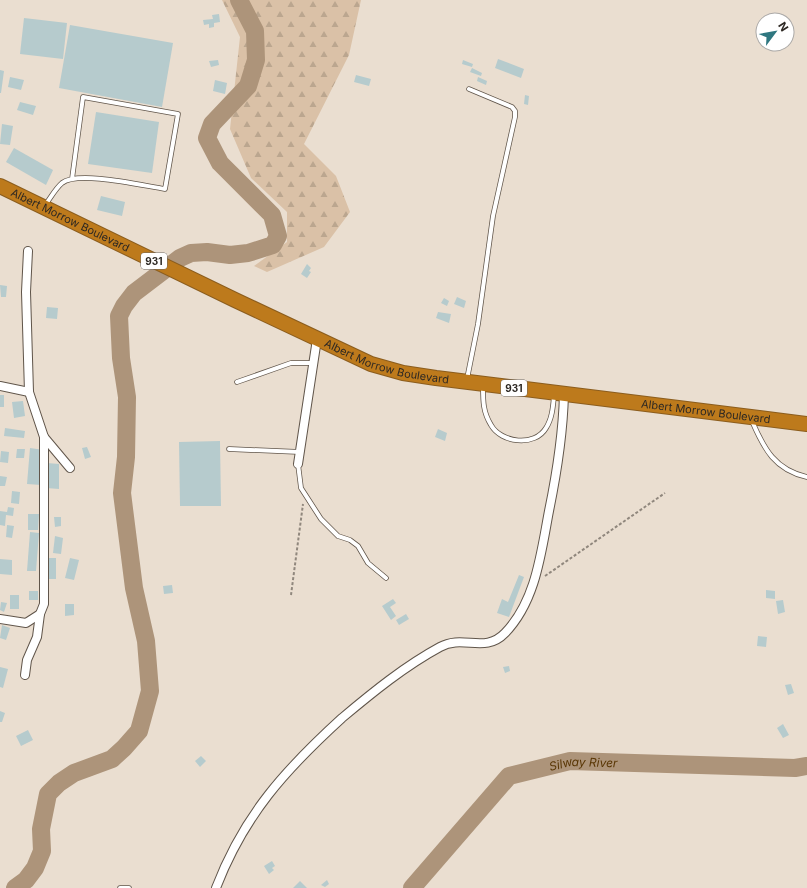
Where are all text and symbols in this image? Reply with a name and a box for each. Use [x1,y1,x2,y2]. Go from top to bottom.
north arrow [755,12,795,52]
text: N [775,19,792,34]
street label: Albert Morrow Boulevard [9,185,132,255]
road number: 931 [141,253,167,269]
street label: Albert Morrow Boulevard [322,336,450,387]
road number: 931 [501,380,527,396]
street label: Albert Morrow Boulevard [640,397,771,426]
water label: Silway River [547,753,618,773]

